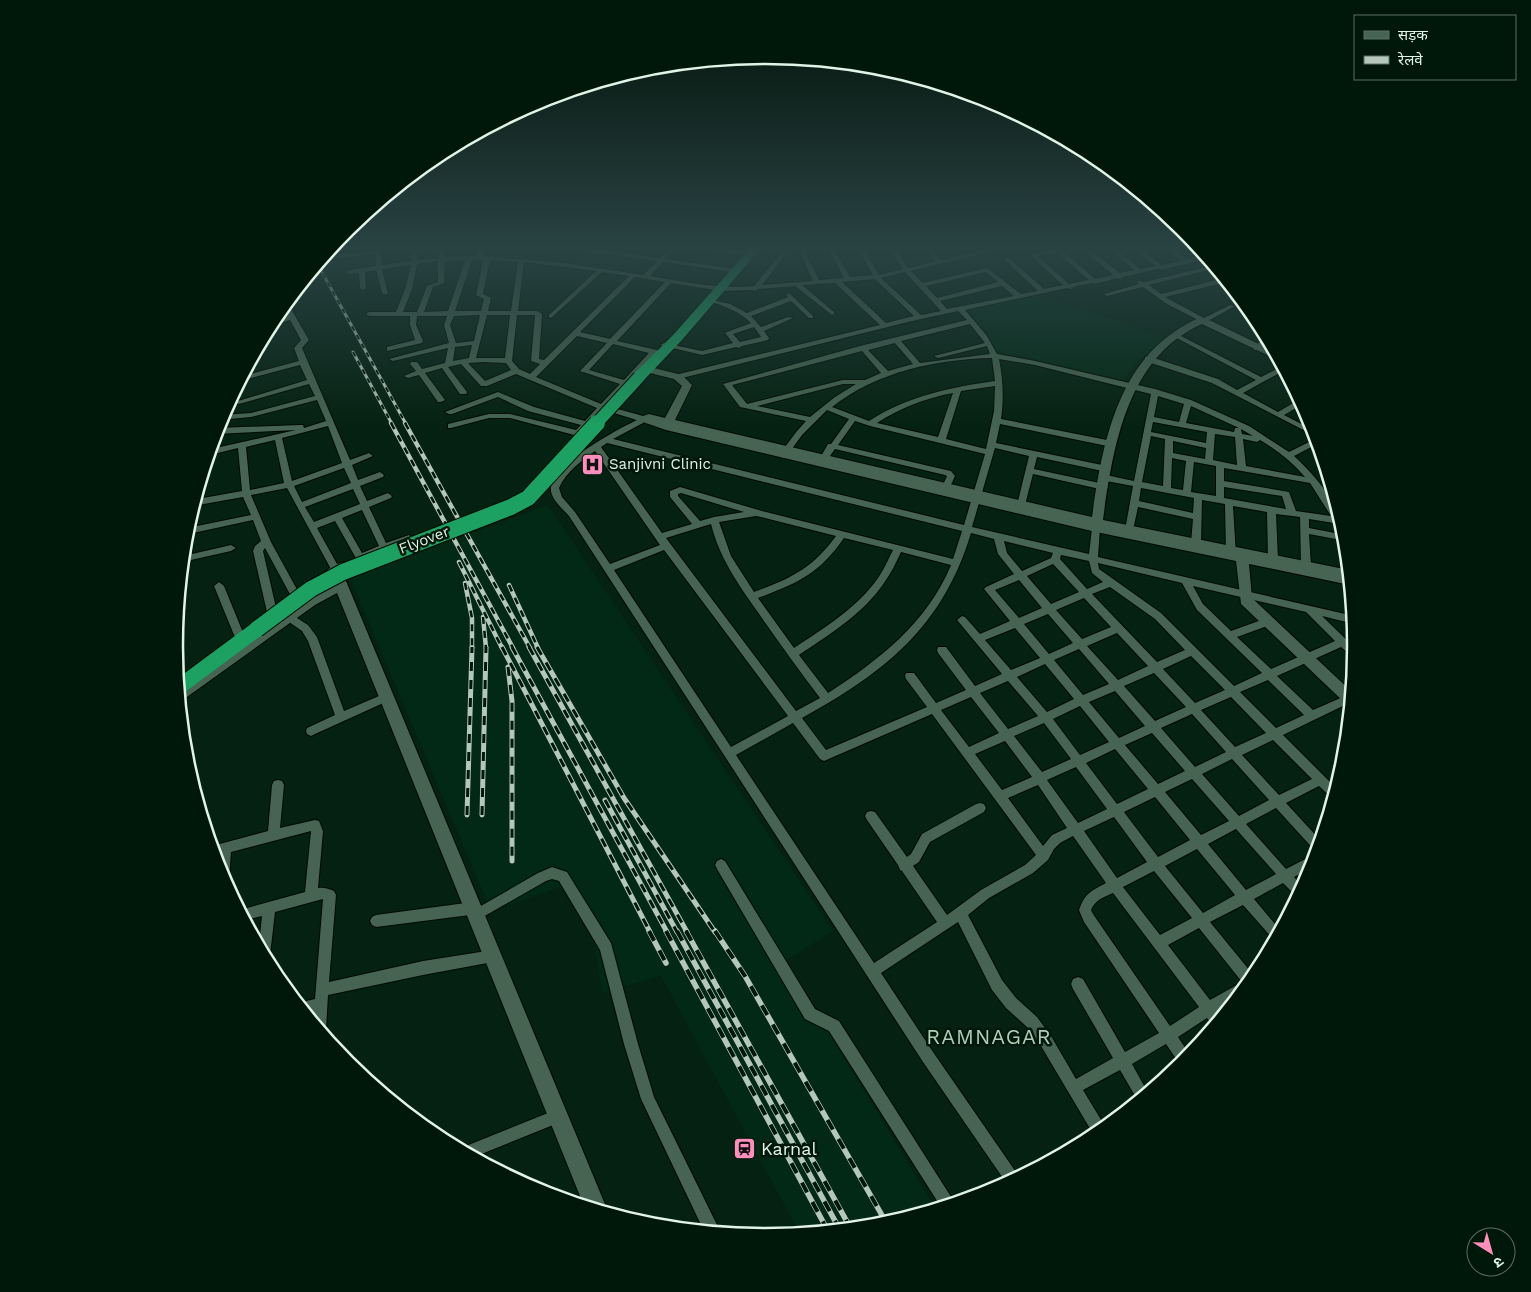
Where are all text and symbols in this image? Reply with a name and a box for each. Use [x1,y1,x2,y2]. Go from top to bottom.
legend [1354,15,1516,80]
text: सड़क [1398,26,1428,44]
text: रेलवे [1397,51,1423,69]
hospital icon: Sanjivni Clinic [581,452,605,476]
place label: Sanjivni Clinic [609,455,711,473]
street label: Flyover [396,522,452,558]
district label: RAMNAGAR [926,1024,1052,1049]
station icon: Karnal [733,1136,757,1160]
place label: Karnal [761,1138,817,1159]
north arrow [1466,1227,1516,1277]
text: उ [1490,1254,1507,1272]

